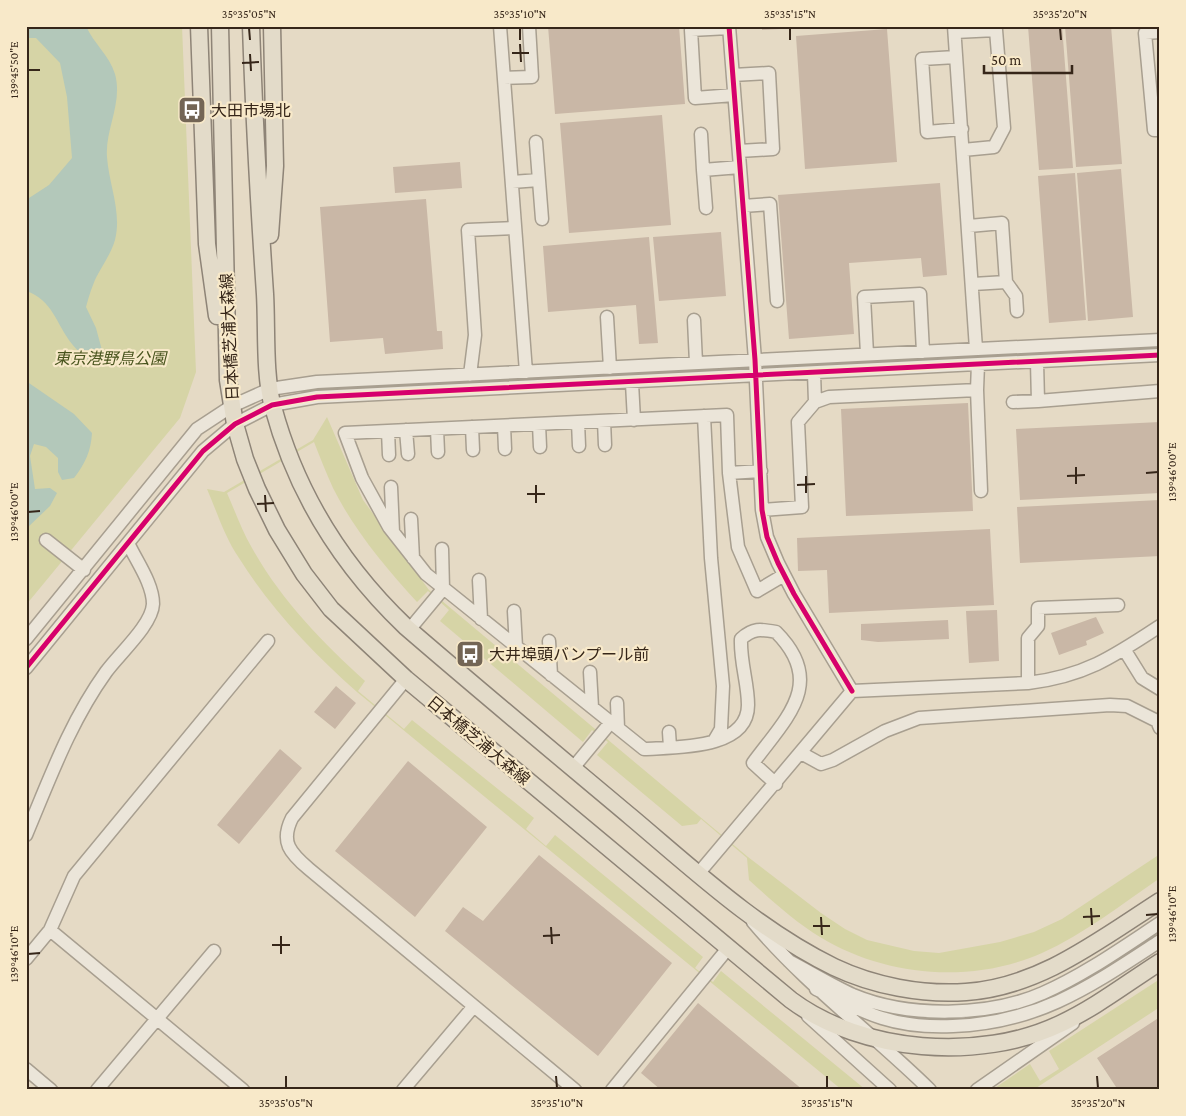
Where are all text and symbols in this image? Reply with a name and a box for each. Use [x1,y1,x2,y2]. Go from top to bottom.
text: 35°35'05"N [222,7,276,21]
text: 35°35'10"N [493,7,547,21]
text: 35°35'15"N [764,7,816,21]
text: 35°35'20"N [1033,7,1087,21]
text: 139°45'50"E [7,41,21,99]
scale bar [984,42,1071,74]
text: 50 m [991,52,1021,68]
bus stop icon: 大田市場北 [177,95,207,125]
place label: 大田市場北 [211,102,291,119]
street label: 日本橋芝浦大森線 [218,273,241,401]
park label: 東京港野鳥公園 [54,350,168,367]
text: 139°46'00"E [1165,442,1179,501]
text: 139°46'00"E [7,482,21,541]
bus stop icon: 大井埠頭バンプール前 [455,639,485,669]
place label: 大井埠頭バンプール前 [489,646,649,663]
street label: 日本橋芝浦大森線 [424,693,533,788]
text: 139°46'10"E [1165,885,1179,942]
text: 139°46'10"E [7,925,21,982]
text: 35°35'05"N [259,1096,313,1110]
text: 35°35'10"N [530,1096,584,1110]
text: 35°35'15"N [801,1096,853,1110]
text: 35°35'20"N [1071,1096,1125,1110]

